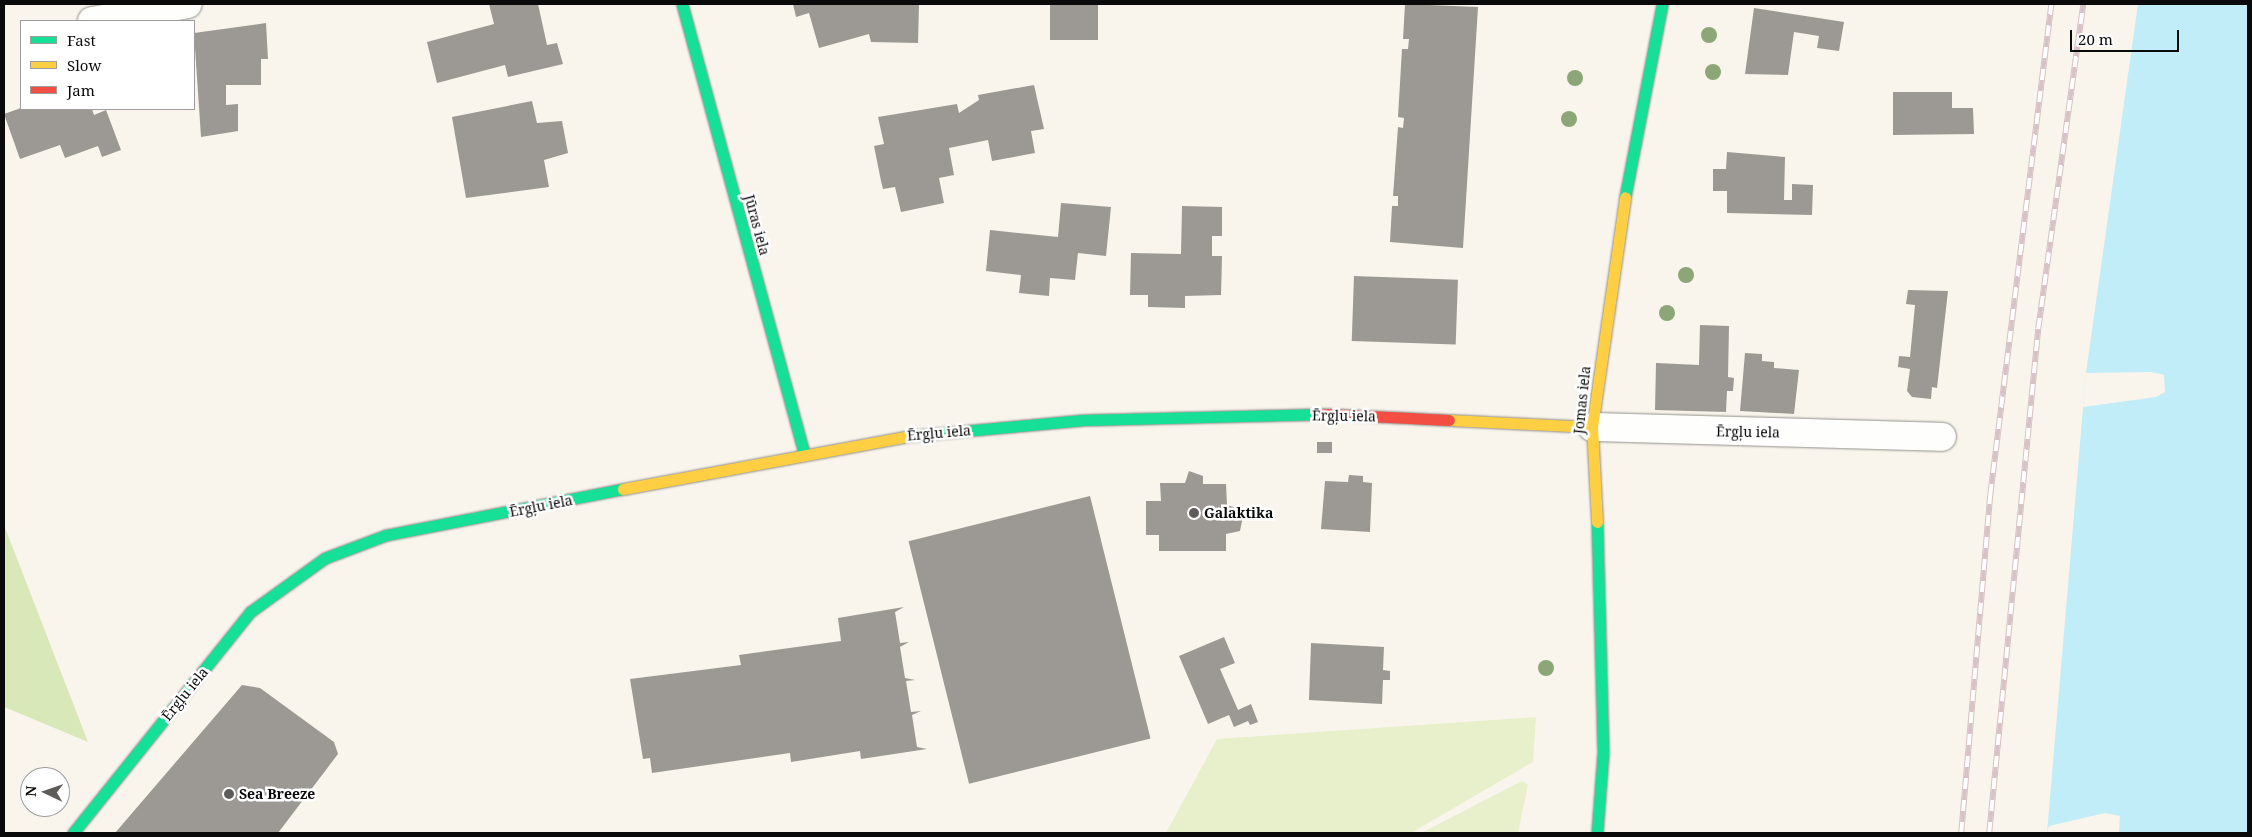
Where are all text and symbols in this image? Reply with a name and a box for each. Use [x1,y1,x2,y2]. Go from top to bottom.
legend [20,20,195,110]
scale bar [2072,20,2181,52]
text: 20 m [2078,29,2113,49]
text: Fast [67,30,96,50]
text: Slow [67,55,101,75]
text: Jam [67,80,95,100]
street label: Jūras iela [741,193,773,257]
street label: Jomas iela [1570,365,1594,435]
street label: Ērgļu iela [1312,407,1376,425]
street label: Ērgļu iela [906,422,972,444]
street label: Ērgļu iela [1716,423,1780,441]
street label: Ērgļu iela [508,492,574,520]
place label: Galaktika [1204,505,1273,521]
marker: Galaktika [1188,507,1200,519]
street label: Ērgļu iela [158,664,212,724]
north arrow [20,767,70,817]
text: N [21,785,40,797]
place label: Sea Breeze [239,786,315,802]
marker: Sea Breeze [223,788,235,800]

